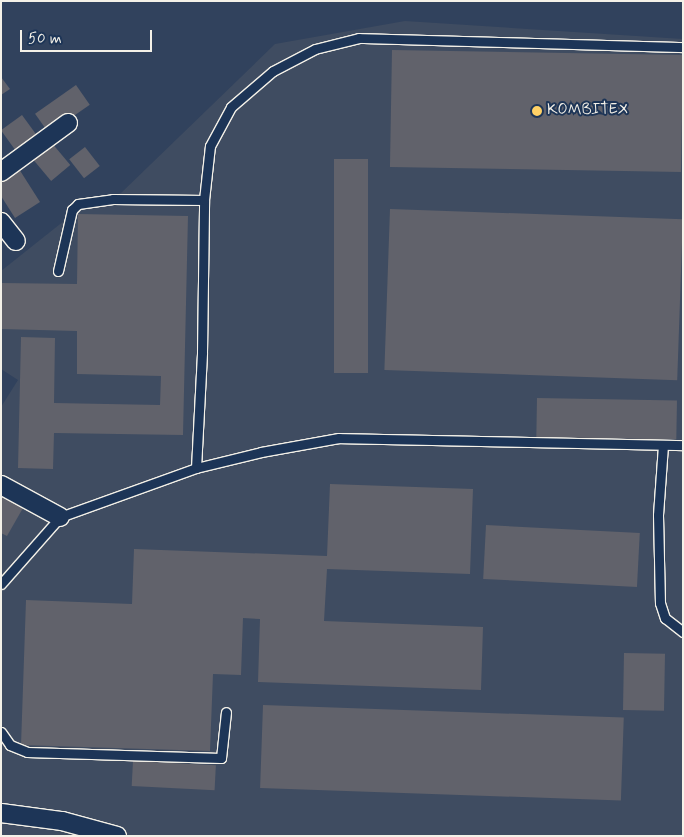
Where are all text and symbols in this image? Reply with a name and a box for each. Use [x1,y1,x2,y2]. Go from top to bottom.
scale bar [22,20,155,52]
text: 50 m [28,29,62,49]
place label: KOMBITEX [547,102,628,120]
marker: KOMBITEX [531,105,543,117]

